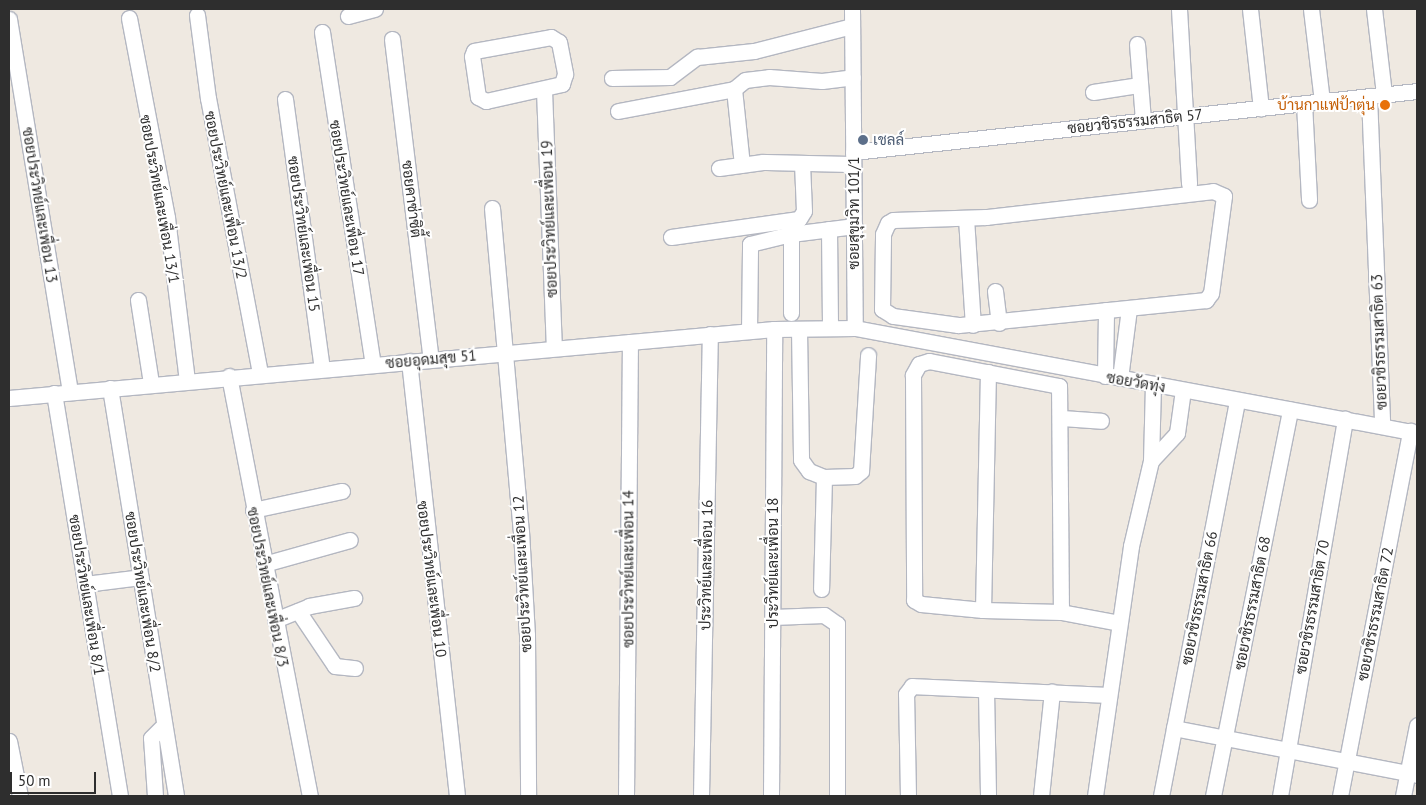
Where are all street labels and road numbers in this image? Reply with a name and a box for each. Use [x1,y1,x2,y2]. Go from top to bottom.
street label: ซอยวชิรธรรมสาธิต 57 [1066,105,1204,137]
street label: ซอยประวิทย์และเพื่อน 13/2 [201,109,251,281]
street label: ซอยประวิทย์และเพื่อน 13/1 [136,113,184,285]
street label: ซอยประวิทย์และเพื่อน 17 [326,119,368,277]
street label: ซอยประวิทย์และเพื่อน 13 [19,126,61,284]
street label: ซอยประวิทย์และเพื่อน 19 [537,140,561,298]
street label: ซอยประวิทย์และเพื่อน 15 [284,155,324,313]
street label: ซอยสุขุมวิท 101/1 [845,157,863,269]
street label: ซอยคาซ่าซิตี้ [398,159,426,239]
street label: ซอยวชิรธรรมสาธิต 63 [1368,274,1390,410]
street label: ซอยอุดมสุข 51 [385,346,477,372]
street label: ซอยวัดทุ่ง [1105,368,1167,396]
street label: ซอยประวิทย์และเพื่อน 14 [619,490,637,648]
street label: ซอยประวิทย์และเพื่อน 12 [509,495,535,653]
street label: ประวิทย์และเพื่อน 18 [764,498,782,628]
street label: ประวิทย์และเพื่อน 16 [696,499,716,631]
street label: ซอยประวิทย์และเพื่อน 10 [413,500,451,658]
street label: ซอยประวิทย์และเพื่อน 8/3 [244,505,292,669]
street label: ซอยประวิทย์และเพื่อน 8/2 [121,510,165,674]
street label: ซอยประวิทย์และเพื่อน 8/1 [65,513,109,677]
street label: ซอยวชิรธรรมสาธิต 66 [1177,529,1221,667]
street label: ซอยวชิรธรรมสาธิต 68 [1230,534,1274,672]
street label: ซอยวชิรธรรมสาธิต 70 [1291,538,1333,676]
street label: ซอยวชิรธรรมสาธิต 72 [1353,545,1397,683]

